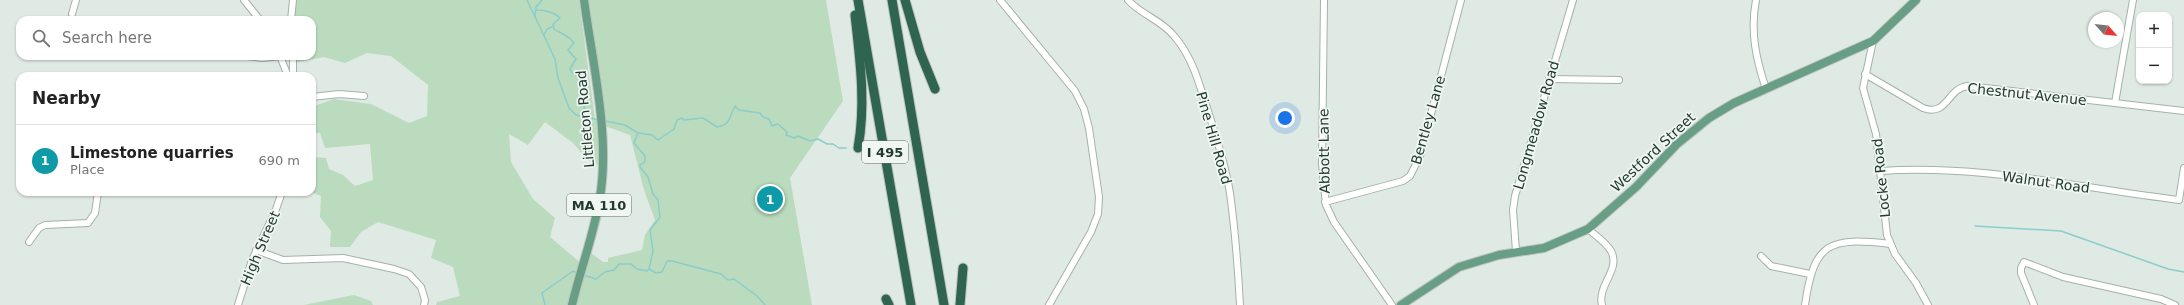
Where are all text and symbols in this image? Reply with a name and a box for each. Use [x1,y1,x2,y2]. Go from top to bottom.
north arrow [2088,12,2124,48]
map controls [2136,12,2172,84]
button: + [2136,12,2172,48]
search box [16,16,316,60]
icon: search [30,27,52,49]
text: Search here [62,29,152,47]
button: − [2136,48,2172,84]
street label: Longmeadow Road [1510,59,1562,191]
street label: Littleton Road [573,70,597,168]
street label: Bentley Lane [1408,74,1448,166]
street label: Chestnut Avenue [1967,80,2087,108]
text: Nearby [32,88,101,108]
street label: Pine Hill Road [1193,90,1235,186]
your location [1275,108,1295,128]
street label: Abbott Lane [1315,108,1333,194]
street label: Westford Street [1608,109,1699,195]
street label: Locke Road [1869,138,1893,218]
road number: I 495 [862,141,908,163]
text: Limestone quarries [70,144,234,162]
text: 1 [40,153,50,168]
text: 690 m [258,153,300,168]
text: Place [70,162,105,177]
street label: Walnut Road [2001,168,2091,196]
pin: 1 [757,184,783,214]
road number: MA 110 [567,194,631,216]
street label: High Street [237,208,283,288]

